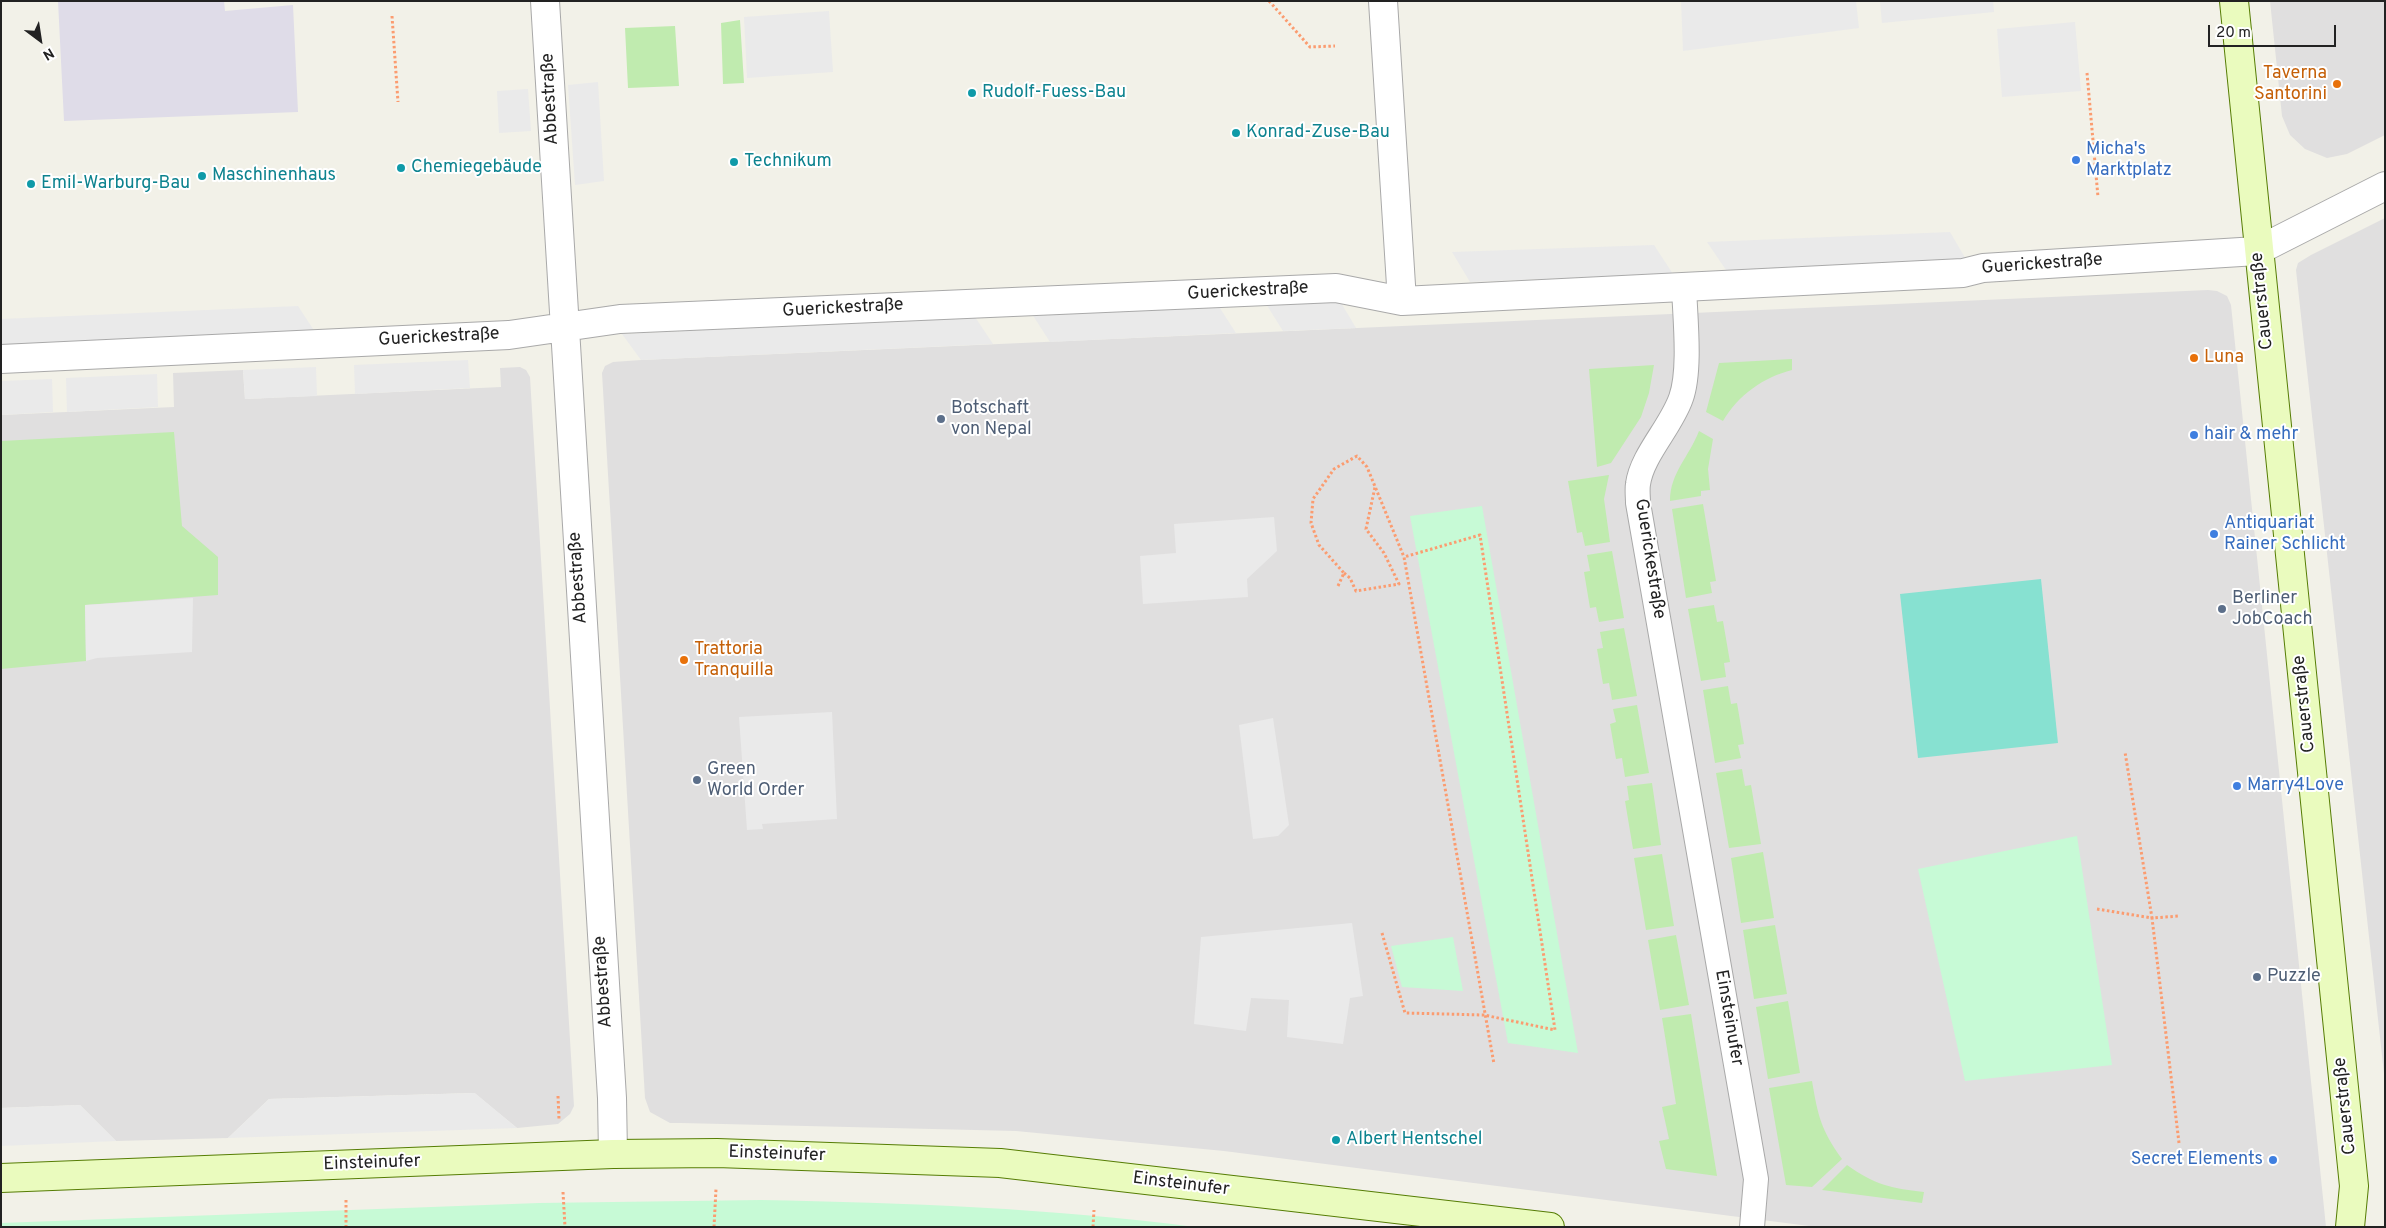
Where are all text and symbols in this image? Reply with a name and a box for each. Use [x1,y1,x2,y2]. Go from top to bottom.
north arrow [15,15,65,65]
scale bar [2211,15,2338,47]
text: 20 m [2216,24,2251,43]
text: N [39,43,57,63]
street label: Abbestraße [538,52,564,146]
place label: Taverna Santorini [2254,63,2327,106]
marker: Taverna Santorini [2331,78,2343,90]
place label: Rudolf-Fuess-Bau [982,82,1126,104]
marker: Rudolf-Fuess-Bau [966,87,978,99]
place label: Konrad-Zuse-Bau [1246,122,1390,144]
marker: Konrad-Zuse-Bau [1230,127,1242,139]
place label: Micha's Marktplatz [2086,139,2172,182]
place label: Technikum [744,151,832,173]
marker: Micha's Marktplatz [2070,154,2082,166]
marker: Technikum [728,156,740,168]
place label: Chemiegebäude [411,157,542,179]
marker: Chemiegebäude [395,162,407,174]
place label: Maschinenhaus [212,165,336,187]
marker: Maschinenhaus [196,170,208,182]
place label: Emil-Warburg-Bau [41,173,190,195]
marker: Emil-Warburg-Bau [25,178,37,190]
street label: Guerickestraße [1981,250,2103,280]
street label: Cauerstraße [2247,251,2279,351]
street label: Guerickestraße [1187,278,1309,306]
street label: Guerickestraße [782,295,904,323]
street label: Guerickestraße [378,324,500,352]
place label: Luna [2204,347,2244,369]
marker: Luna [2188,352,2200,364]
place label: Botschaft von Nepal [951,398,1032,440]
marker: Botschaft von Nepal [935,413,947,425]
place label: hair & mehr [2204,424,2298,446]
marker: hair & mehr [2188,429,2200,441]
street label: Guerickestraße [1629,497,1669,621]
place label: Antiquariat Rainer Schlicht [2224,513,2346,556]
marker: Antiquariat Rainer Schlicht [2208,528,2220,540]
street label: Abbestraße [565,531,593,625]
place label: Berliner JobCoach [2232,588,2313,630]
marker: Berliner JobCoach [2216,603,2228,615]
place label: Trattoria Tranquilla [694,639,773,682]
marker: Trattoria Tranquilla [678,654,690,666]
street label: Cauerstraße [2289,654,2321,754]
place label: Green World Order [707,759,804,802]
marker: Green World Order [691,774,703,786]
place label: Marry4Love [2247,775,2344,797]
marker: Marry4Love [2231,780,2243,792]
street label: Abbestraße [590,935,618,1029]
place label: Puzzle [2267,966,2321,988]
street label: Einsteinufer [1709,968,1747,1068]
marker: Puzzle [2251,971,2263,983]
street label: Cauerstraße [2330,1056,2362,1156]
place label: Albert Hentschel [1346,1129,1483,1151]
marker: Albert Hentschel [1330,1134,1342,1146]
street label: Einsteinufer [728,1143,826,1167]
place label: Secret Elements [2131,1149,2263,1171]
street label: Einsteinufer [323,1152,421,1176]
marker: Secret Elements [2267,1154,2279,1166]
street label: Einsteinufer [1131,1168,1231,1202]

